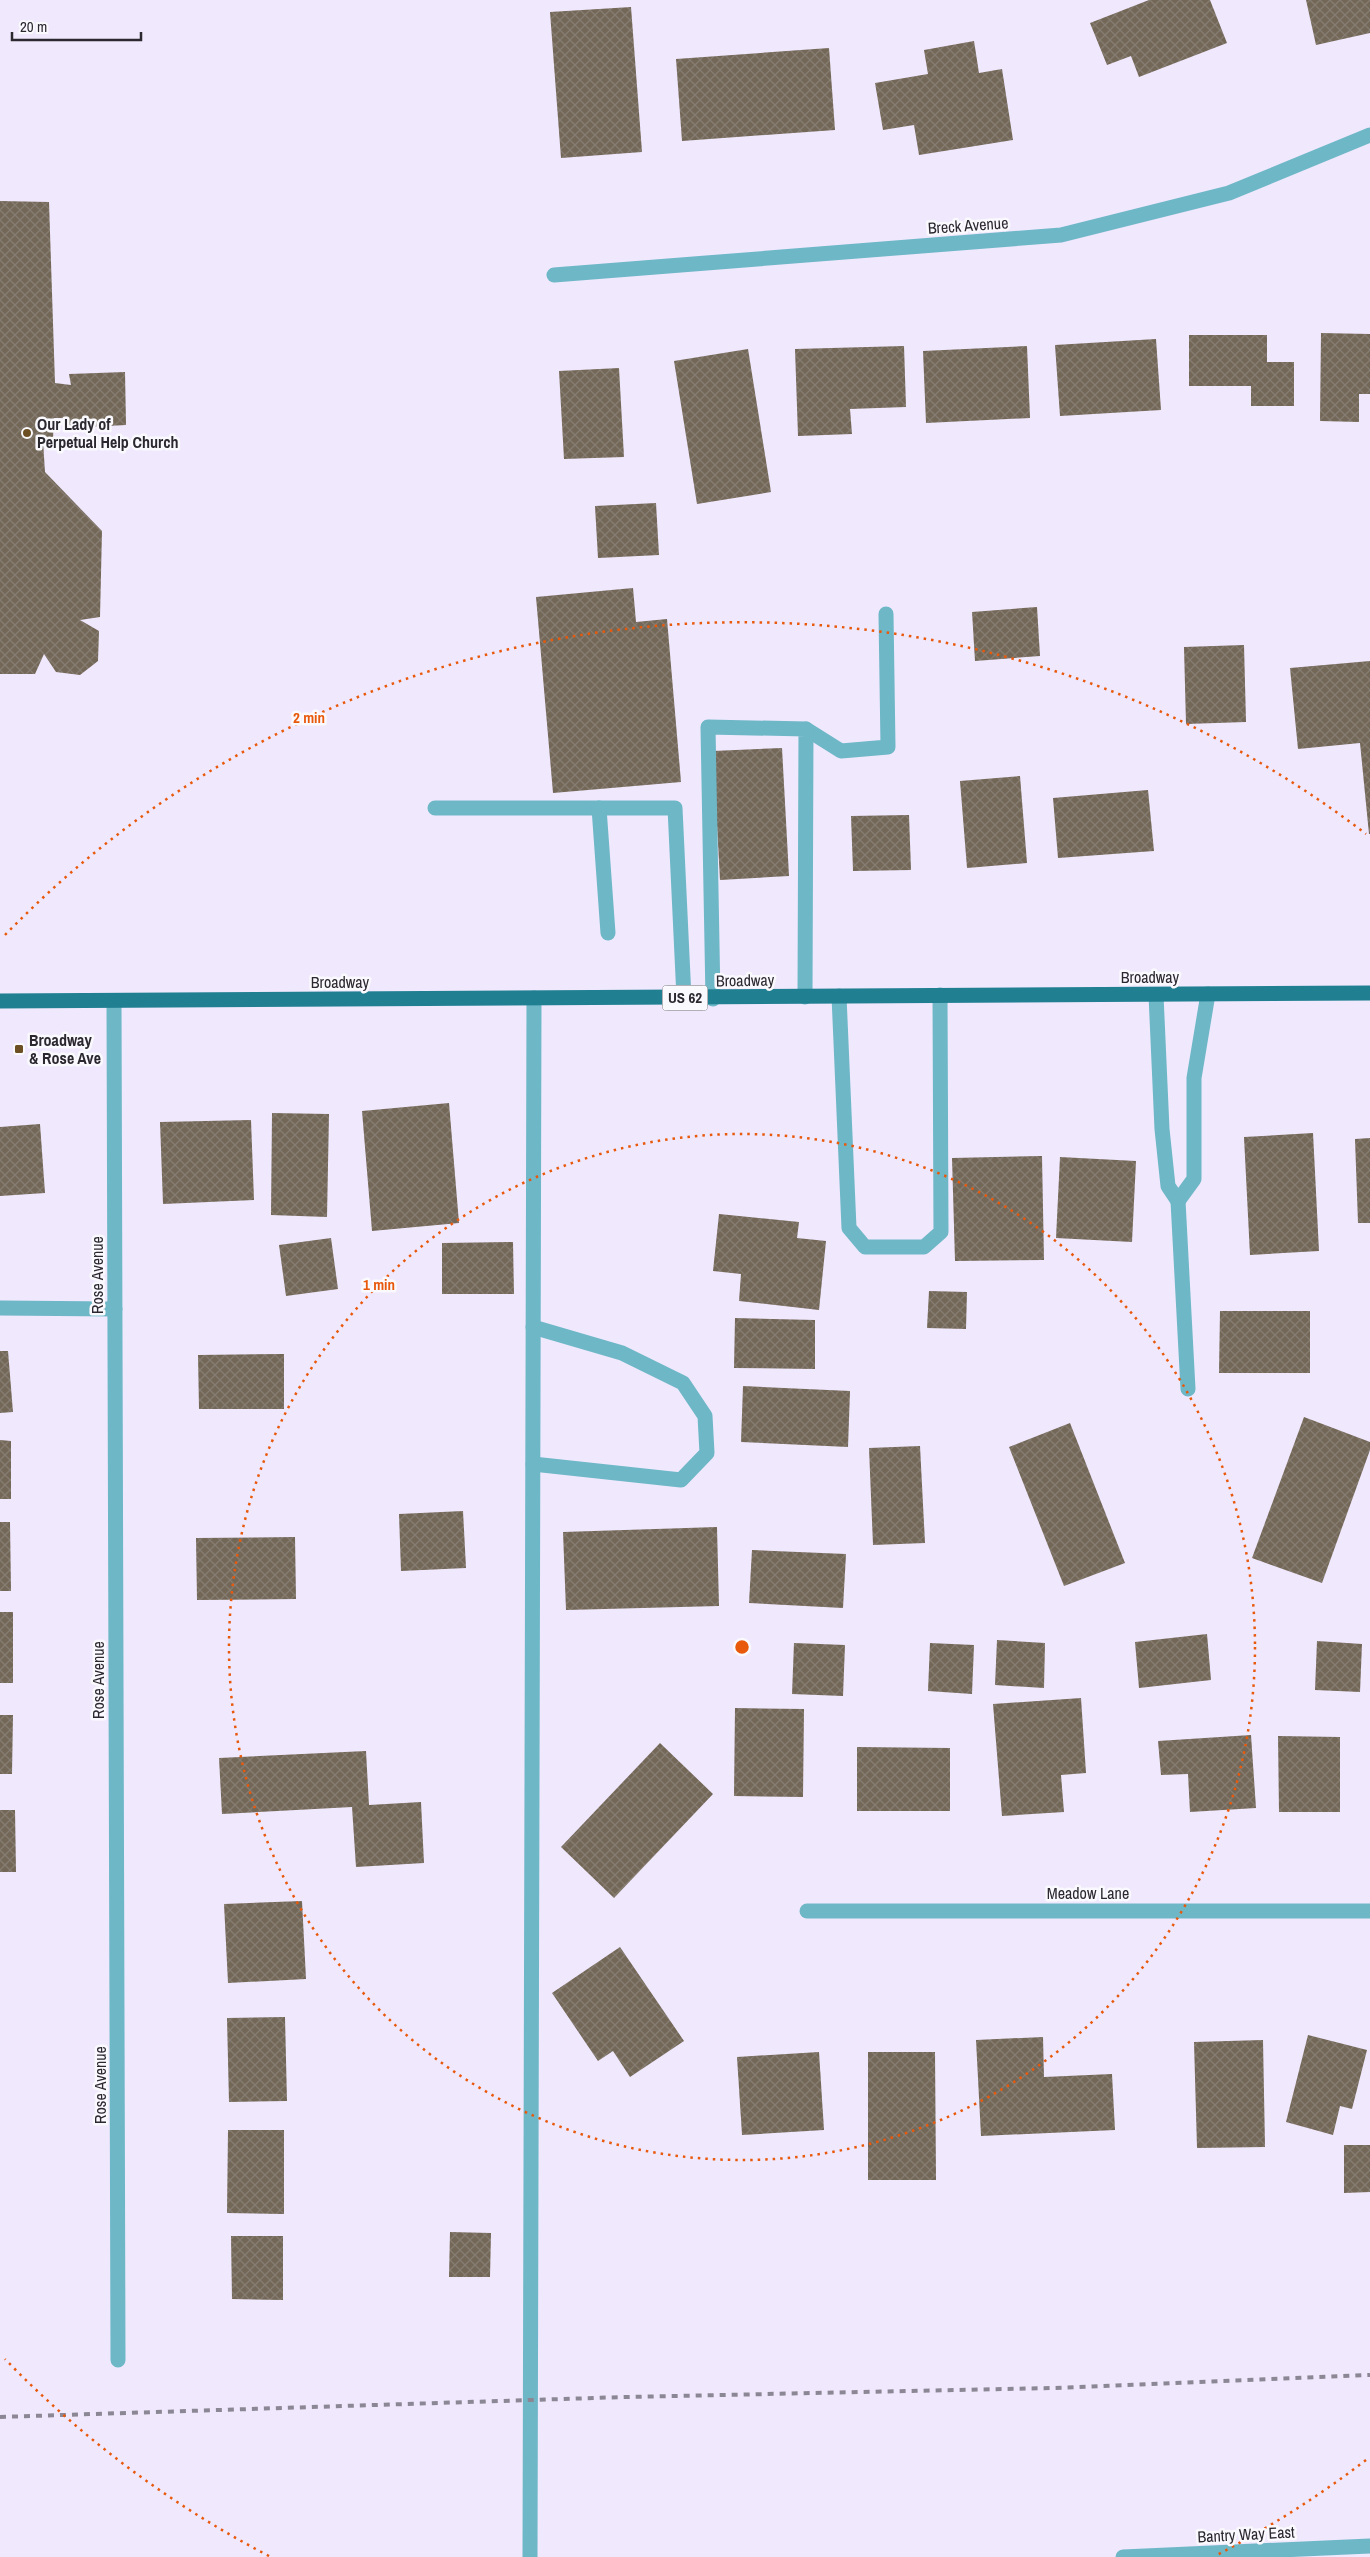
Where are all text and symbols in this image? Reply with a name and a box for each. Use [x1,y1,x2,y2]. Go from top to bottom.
scale bar [12,10,141,42]
text: 20 m [20,16,47,37]
street label: Breck Avenue [927,211,1009,239]
place label: Our Lady of Perpetual Help Church [37,413,178,453]
marker: Our Lady of Perpetual Help Church [21,427,33,439]
text: 2 min [293,707,325,728]
street label: Broadway [1121,966,1180,988]
street label: Broadway [716,968,775,992]
street label: Broadway [311,971,370,993]
road number: US 62 [662,986,708,1010]
place label: Broadway & Rose Ave [29,1029,101,1069]
marker: Broadway & Rose Ave [13,1043,25,1055]
street label: Rose Avenue [86,1236,108,1314]
text: 1 min [363,1274,395,1295]
centre of rings [733,1638,751,1656]
street label: Rose Avenue [87,1641,109,1719]
street label: Meadow Lane [1047,1882,1129,1904]
street label: Rose Avenue [89,2046,111,2124]
street label: Bantry Way East [1197,2520,1295,2548]

